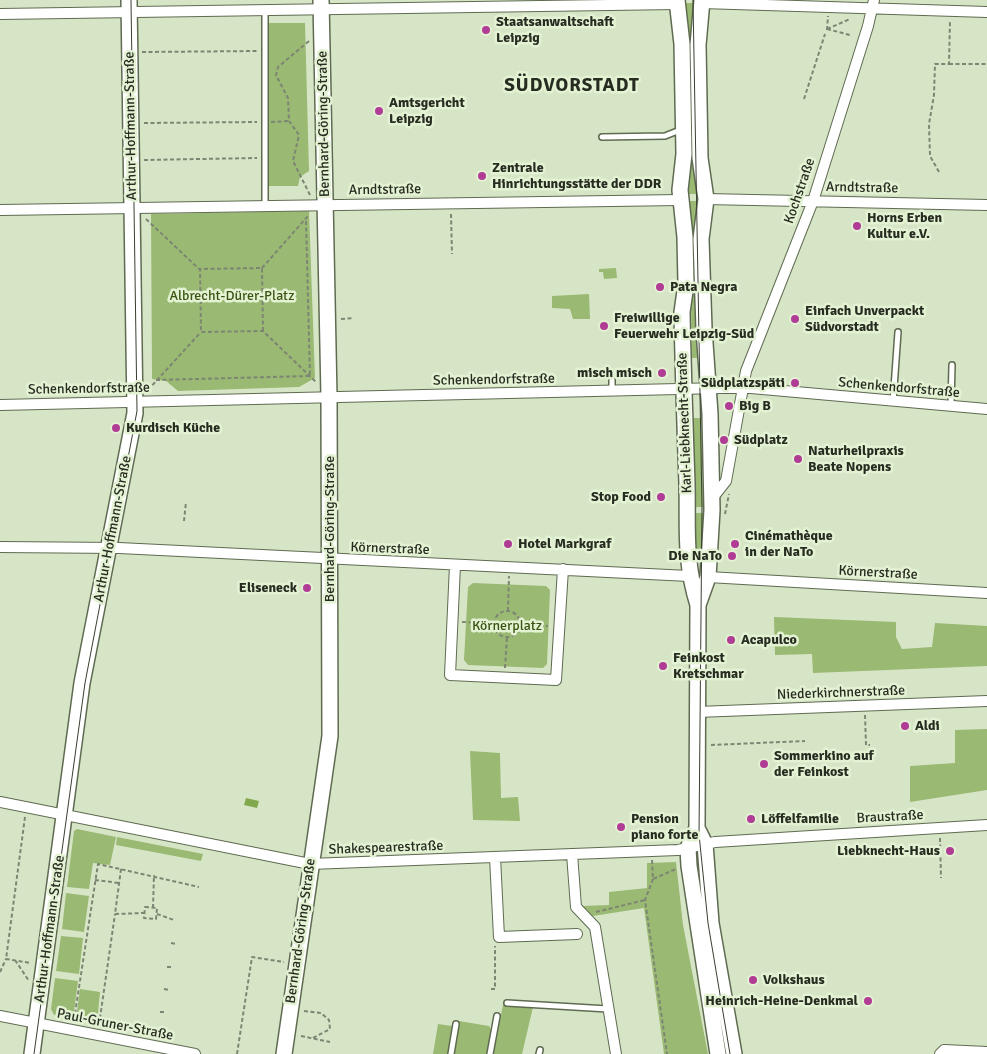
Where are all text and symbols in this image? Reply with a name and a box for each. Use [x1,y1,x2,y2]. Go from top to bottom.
place label: Staatsanwaltschaft Leipzig [496,14,614,46]
marker: Staatsanwaltschaft Leipzig [480,24,492,36]
street label: Arthur-Hoffmann-Straße [121,51,141,201]
street label: Bernhard-Göring-Straße [314,51,334,197]
district label: SÜDVORSTADT [503,75,641,97]
place label: Amtsgericht Leipzig [389,95,465,128]
marker: Amtsgericht Leipzig [373,105,385,117]
street label: Kochstraße [781,156,819,226]
place label: Zentrale Hinrichtungsstätte der DDR [492,160,661,192]
marker: Zentrale Hinrichtungsstätte der DDR [476,170,488,182]
street label: Arndtstraße [826,179,898,197]
street label: Arndtstraße [349,181,421,199]
place label: Horns Erben Kultur e.V. [867,210,942,242]
marker: Horns Erben Kultur e.V. [851,220,863,232]
place label: Pata Negra [670,279,737,295]
marker: Pata Negra [654,281,666,293]
park label: Albrecht-Dürer-Platz [170,288,294,304]
place label: Einfach Unverpackt Südvorstadt [805,303,924,336]
place label: Freiwillige Feuerwehr Leipzig-Süd [614,310,754,342]
marker: Einfach Unverpackt Südvorstadt [789,313,801,325]
marker: Freiwillige Feuerwehr Leipzig-Süd [598,320,610,332]
street label: Karl-Liebknecht-Straße [674,352,696,494]
place label: misch misch [577,365,652,381]
marker: misch misch [656,367,668,379]
street label: Schenkendorfstraße [433,371,555,389]
street label: Schenkendorfstraße [838,374,960,402]
place label: Südplatzspäti [701,375,785,391]
marker: Südplatzspäti [789,377,801,389]
street label: Schenkendorfstraße [28,380,150,398]
place label: Big B [739,398,771,414]
marker: Big B [723,400,735,412]
place label: Kurdisch Küche [126,420,220,436]
marker: Kurdisch Küche [110,422,122,434]
place label: Südplatz [734,432,788,448]
marker: Südplatz [718,434,730,446]
place label: Naturheilpraxis Beate Nopens [808,443,904,476]
marker: Naturheilpraxis Beate Nopens [792,453,804,465]
street label: Arthur-Hoffmann-Straße [91,454,135,604]
street label: Bernhard-Göring-Straße [322,456,338,602]
place label: Stop Food [591,489,651,505]
marker: Stop Food [655,491,667,503]
place label: Cinémathèque in der NaTo [745,528,833,560]
place label: Hotel Markgraf [518,536,611,552]
marker: Hotel Markgraf [502,538,514,550]
marker: Cinémathèque in der NaTo [729,538,741,550]
street label: Körnerstraße [350,539,430,559]
place label: Die NaTo [668,548,722,564]
marker: Die NaTo [726,550,738,562]
street label: Körnerstraße [838,563,918,583]
place label: Eliseneck [239,580,297,596]
marker: Eliseneck [301,582,313,594]
park label: Körnerplatz [472,618,542,634]
place label: Acapulco [741,632,797,648]
marker: Acapulco [725,634,737,646]
place label: Feinkost Kretschmar [673,650,744,682]
marker: Feinkost Kretschmar [657,660,669,672]
street label: Niederkirchnerstraße [777,682,905,704]
place label: Aldi [915,718,940,734]
marker: Aldi [899,720,911,732]
place label: Sommerkino auf der Feinkost [774,748,874,780]
marker: Sommerkino auf der Feinkost [758,758,770,770]
street label: Braustraße [856,807,924,827]
place label: Pension piano forte [631,811,698,844]
place label: Löffelfamilie [761,811,839,827]
marker: Löffelfamilie [745,813,757,825]
marker: Pension piano forte [615,821,627,833]
street label: Shakespearestraße [328,838,444,858]
place label: Liebknecht-Haus [837,843,940,859]
marker: Liebknecht-Haus [944,845,956,857]
street label: Arthur-Hoffmann-Straße [31,854,69,1004]
street label: Bernhard-Göring-Straße [282,857,320,1005]
place label: Volkshaus [763,972,825,988]
marker: Volkshaus [747,974,759,986]
place label: Heinrich-Heine-Denkmal [705,993,858,1009]
marker: Heinrich-Heine-Denkmal [862,995,874,1007]
street label: Paul-Gruner-Straße [55,1005,175,1045]

